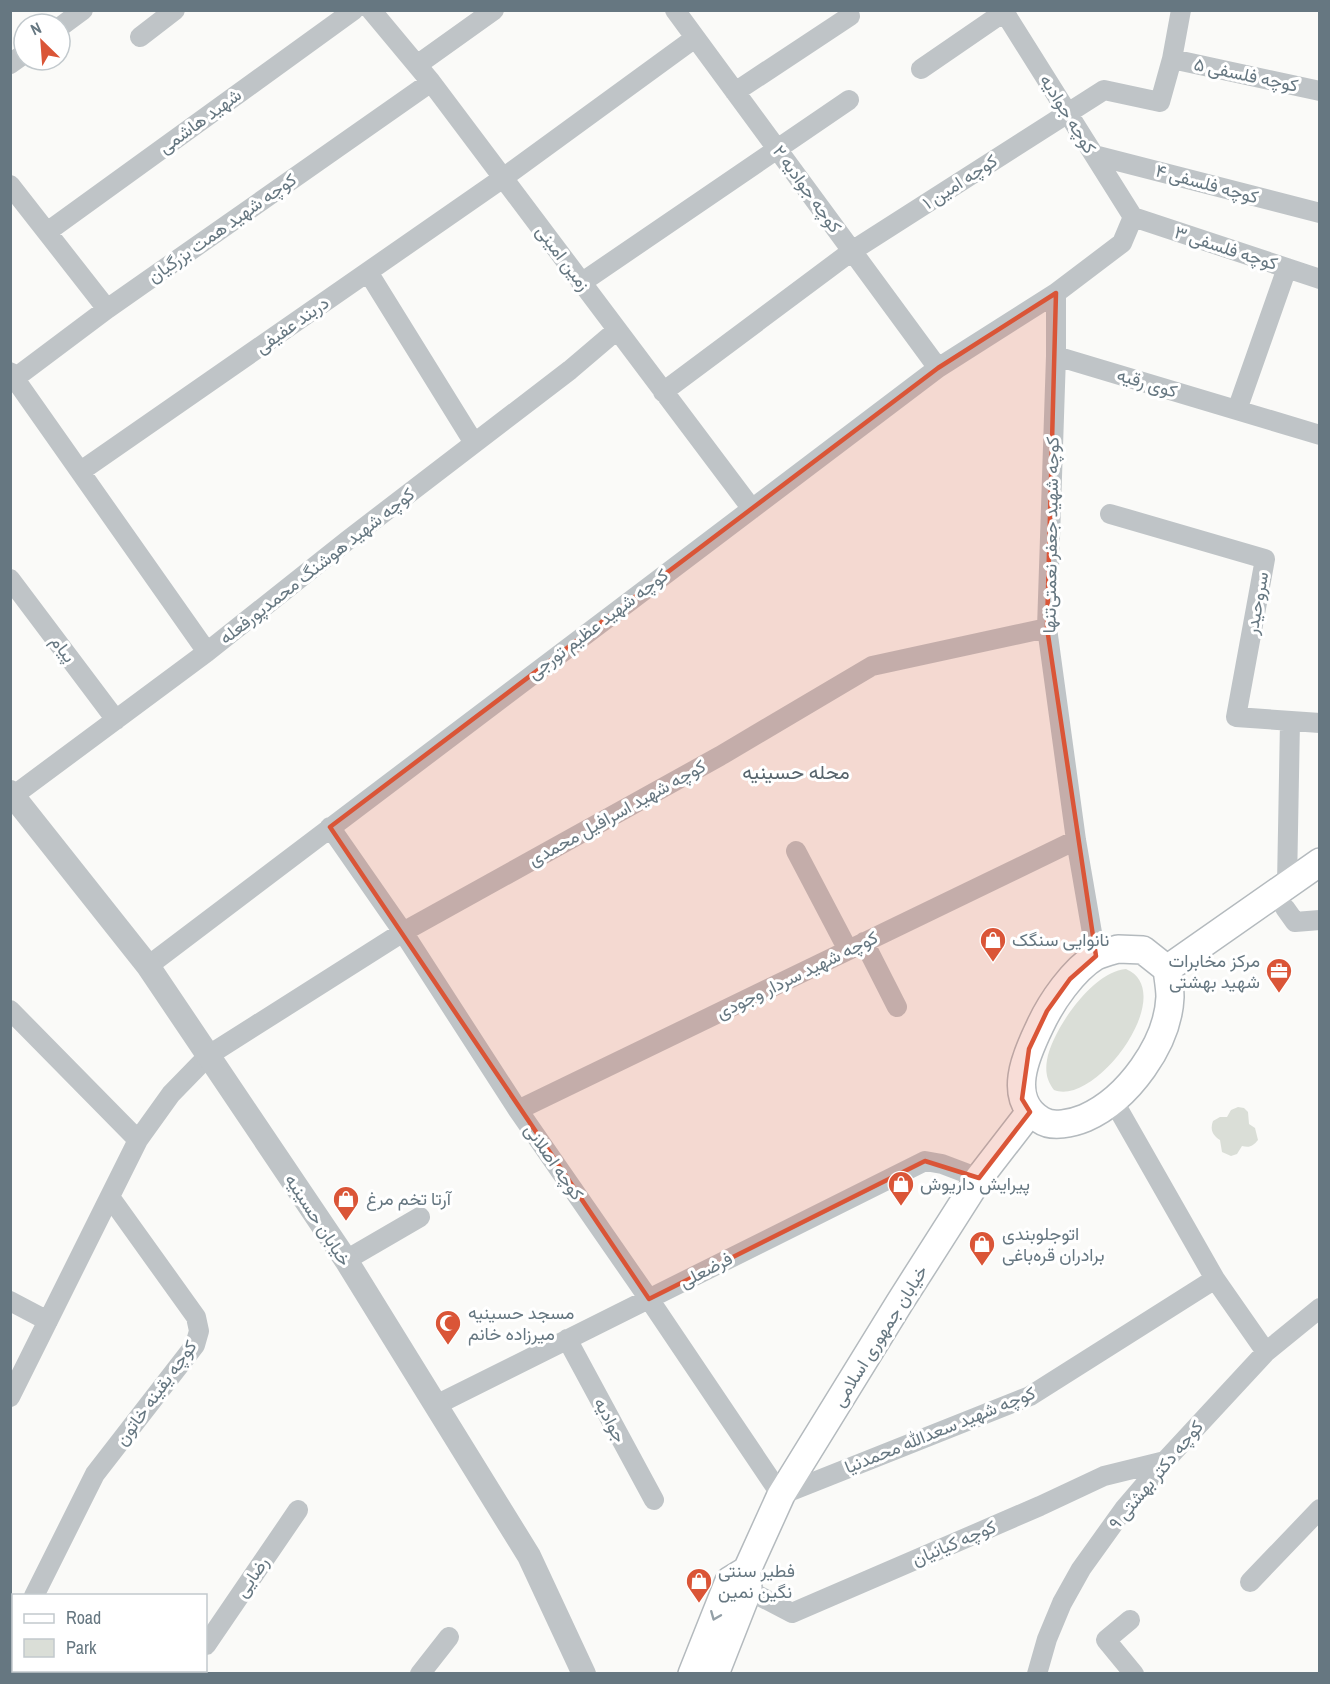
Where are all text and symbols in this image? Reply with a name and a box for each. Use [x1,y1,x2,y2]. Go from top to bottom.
north arrow [12,12,72,72]
text: N [27,16,45,40]
street label: کوچه فلسفی ۵ [1192,51,1301,98]
street label: کوچه جوادیه [1034,69,1103,158]
street label: شهید هاشمی [153,82,246,159]
street label: کوچه جوادیه ۲ [767,140,848,238]
street label: کوچه امین ۱ [917,148,1002,215]
street label: کوچه فلسفی ۴ [1153,158,1261,209]
street label: کوچه شهید همت بزرگیان [142,167,301,288]
street label: کوچه فلسفی ۳ [1171,219,1281,276]
street label: زمین امینی [530,220,596,296]
street label: دربند عفیفی [250,290,334,359]
street label: کوی رقیه [1114,362,1180,404]
street label: کوچه شهید جعفر نعمتی‌تنها [1036,436,1065,634]
street label: کوچه شهید هوشنگ محمدپورفعله [214,481,420,650]
street label: کوچه شهید عظیم تورجی [522,562,673,685]
street label: سروحیدر [1239,570,1274,637]
street label: پیام [45,630,82,667]
street label: کوچه شهید اسرافیل محمدی [524,753,710,872]
district label: محله حسینیه [742,758,850,785]
street label: کوچه شهید سردار وجودی [712,925,882,1025]
shop icon: نانوایی سنگک [978,925,1008,963]
place label: نانوایی سنگک [1012,927,1109,952]
place label: مرکز مخابرات شهید بهشتی [1169,948,1260,994]
office icon: مرکز مخابرات شهید بهشتی [1264,956,1294,994]
street label: کوچه اصلانی [519,1118,590,1205]
street label: خیابان حسینیه [279,1169,358,1271]
shop icon: پیرایش داریوش [886,1169,916,1207]
place label: پیرایش داریوش [920,1171,1030,1196]
shop icon: آرتا تخم مرغ [331,1184,361,1222]
place label: آرتا تخم مرغ [366,1186,453,1211]
place label: اتوجلوبندی برادران قره‌باغی [1002,1221,1104,1267]
shop icon: اتوجلوبندی برادران قره‌باغی [967,1229,997,1267]
street label: فرضعلی [675,1246,737,1294]
street label: خیابان جمهوری اسلامی [826,1260,933,1411]
place label: مسجد حسینیه میرزاده خانم [468,1300,574,1346]
mosque icon: مسجد حسینیه میرزاده خانم [433,1308,463,1346]
street label: کوچه یقینه خاتون [109,1335,202,1450]
street label: کوچه شهید سعدالله محمدنیا [841,1380,1039,1479]
street label: جوادیه [588,1393,633,1447]
street label: کوچه دکتر بهشتی ۹ [1102,1415,1209,1535]
street label: کوچه کیانیان [908,1514,1000,1571]
street label: رضایی [229,1551,274,1602]
place label: فطیر سنتی نگین نمین [718,1558,795,1604]
shop icon: فطیر سنتی نگین نمین [684,1566,714,1604]
legend [12,1594,207,1672]
text: Road [66,1605,101,1630]
one-way arrow [710,1610,722,1621]
text: Park [66,1635,97,1660]

